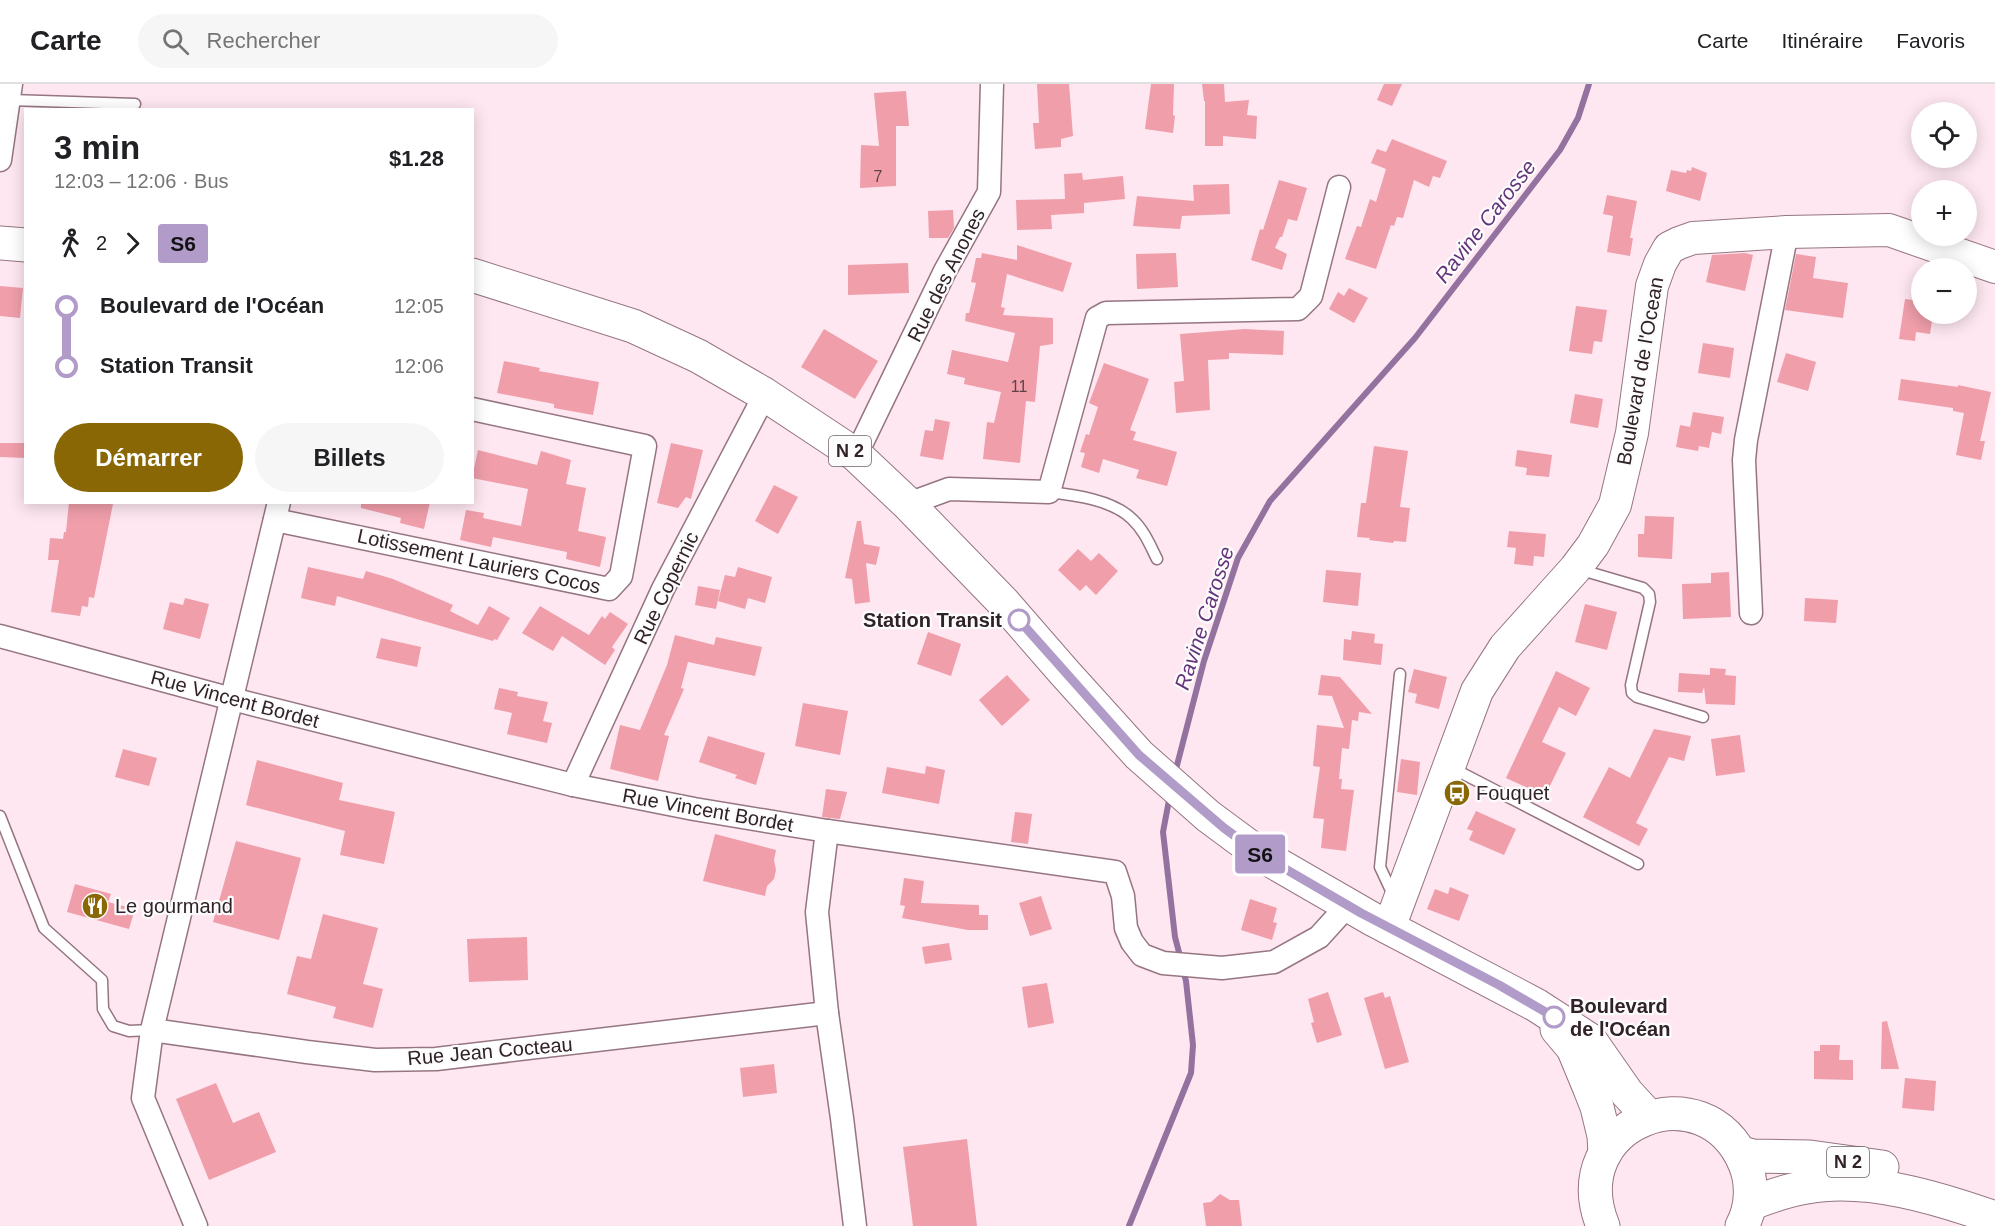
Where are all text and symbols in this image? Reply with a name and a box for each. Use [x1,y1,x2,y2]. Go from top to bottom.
search box [138,14,558,68]
text: Carte [30,25,102,56]
icon: search [159,25,192,58]
text: Rechercher [207,28,320,53]
text: Carte [1697,29,1748,52]
text: Itinéraire [1781,29,1863,52]
text: Favoris [1896,29,1965,52]
map controls [1911,102,1977,324]
button: locate [1911,102,1977,168]
text: 3 min [54,129,140,166]
text: $1.28 [389,146,444,171]
water label: Ravine Carosse [1430,155,1540,287]
house number: 7 [874,168,883,185]
text: 12:03 – 12:06 · Bus [54,170,229,192]
button: + [1911,180,1977,246]
street label: Rue des Anones [903,205,989,345]
icon: walk [54,227,87,260]
icon: forward [116,227,149,260]
text: 2 [96,232,107,254]
text: S6 [170,232,196,255]
button: − [1911,258,1977,324]
street label: Boulevard de l'Ocean [1613,275,1667,467]
text: Boulevard de l'Océan [100,293,324,318]
text: 12:05 [394,295,444,317]
text: Station Transit [100,353,253,378]
text: 12:06 [394,355,444,377]
house number: 11 [1011,378,1027,395]
button: Démarrer [54,423,243,492]
button: Billets [255,423,444,492]
road number: N 2 [829,436,871,466]
street label: Lotissement Lauriers Cocos [355,524,603,598]
street label: Rue Copernic [629,528,703,648]
water label: Ravine Carosse [1170,543,1238,693]
place label: Station Transit [863,609,1002,631]
marker: Station Transit [1008,609,1030,631]
street label: Rue Vincent Bordet [149,666,322,732]
bus stop icon: Fouquet [1442,778,1472,808]
place label: Fouquet [1476,782,1550,804]
street label: Rue Vincent Bordet [621,784,796,836]
line badge: S6 [1233,834,1287,874]
text: S6 [1247,843,1273,866]
restaurant icon: Le gourmand [80,891,110,921]
place label: Le gourmand [115,895,233,917]
place label: Boulevard de l'Océan [1570,995,1670,1040]
marker: Boulevard de l'Océan [1543,1006,1565,1028]
street label: Rue Jean Cocteau [407,1033,573,1069]
road number: N 2 [1827,1147,1869,1177]

